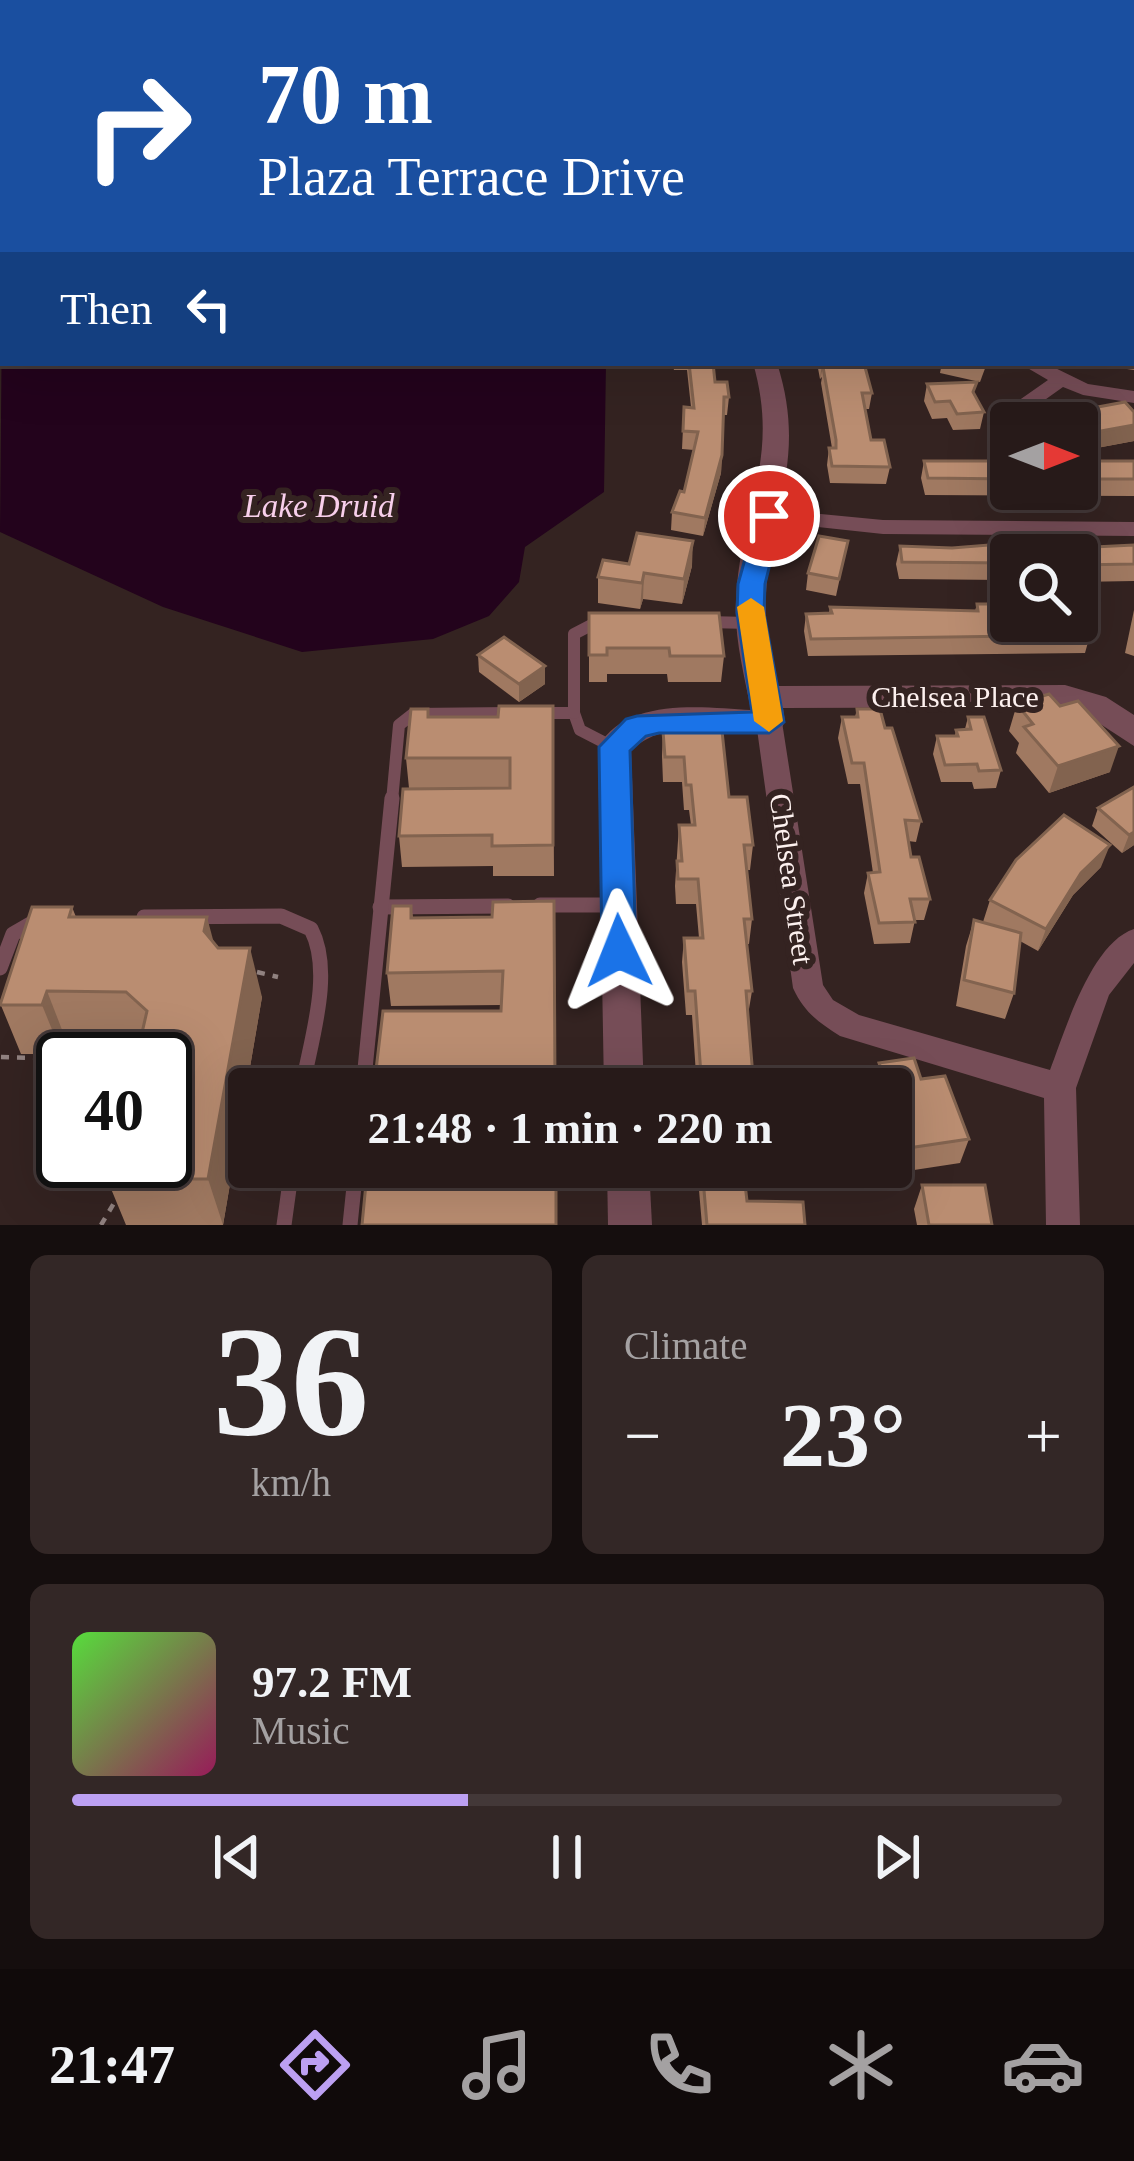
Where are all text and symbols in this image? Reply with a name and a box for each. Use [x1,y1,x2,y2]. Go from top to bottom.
icon: right [60,48,216,204]
text: 70 m [258,48,433,141]
text: Plaza Terrace Drive [258,147,685,207]
icon: left [176,276,242,342]
text: Then [60,284,152,334]
north arrow [990,402,1098,510]
map controls [990,402,1098,642]
pin [718,465,820,567]
icon: arrive [736,483,802,549]
water label: Lake Druid [242,488,395,524]
button: search [990,534,1098,642]
street label: Chelsea Place [871,680,1039,713]
street label: Chelsea Street [764,791,820,967]
position arrow [556,888,682,1014]
speed limit sign: 40 [36,1032,192,1188]
text: 21:48 · 1 min · 220 m [368,1103,773,1153]
text: 36 [213,1295,369,1468]
text: Climate [624,1324,747,1367]
text: 23° [780,1386,906,1485]
text: − [624,1399,661,1472]
text: + [1025,1399,1062,1472]
text: km/h [251,1461,331,1504]
text: 97.2 FM [252,1657,412,1707]
text: Music [252,1709,350,1752]
icon: previous [204,1824,270,1890]
icon: pause [534,1824,600,1890]
icon: next [864,1824,930,1890]
icon: directions [273,2023,357,2107]
icon: music [455,2023,539,2107]
icon: phone [637,2023,721,2107]
icon: climate [819,2023,903,2107]
icon: car [1001,2023,1085,2107]
text: 21:47 [49,2035,175,2095]

